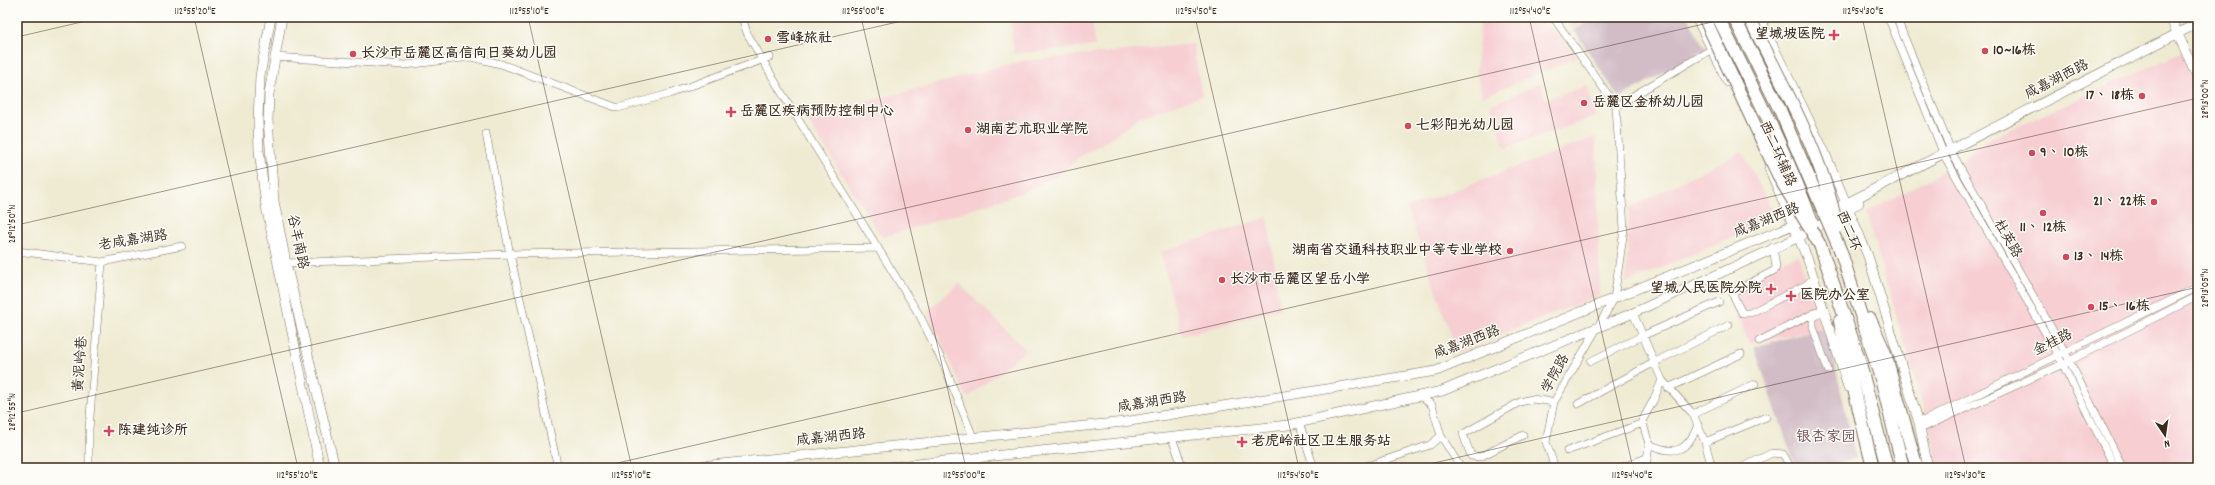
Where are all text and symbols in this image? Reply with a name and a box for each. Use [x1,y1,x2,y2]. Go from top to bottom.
text: 112°55'20"E [174,5,216,19]
text: 112°55'10"E [510,5,549,19]
text: 112°55'00"E [842,5,885,19]
text: 112°54'50"E [1176,5,1217,19]
text: 112°54'40"E [1510,5,1551,19]
text: 112°54'30"E [1843,5,1884,19]
place label: 望城坡医院 [1755,25,1825,45]
place label: 雪峰旅社 [776,29,832,49]
marker: 望城坡医院 [1828,29,1840,41]
marker: 雪峰旅社 [763,34,773,44]
place label: 10~16栋 [1993,41,2036,61]
place label: 长沙市岳麓区高信向日葵幼儿园 [361,44,557,64]
marker: 10~16栋 [1980,46,1990,56]
marker: 长沙市岳麓区高信向日葵幼儿园 [348,49,358,59]
street label: 咸嘉湖西路 [2021,55,2093,105]
text: 28°13'00"N [2199,79,2213,119]
place label: 17、 18栋 [2086,86,2134,106]
marker: 17、 18栋 [2137,91,2147,101]
place label: 岳麓区金桥幼儿园 [1592,93,1704,113]
marker: 岳麓区金桥幼儿园 [1579,98,1589,108]
place label: 岳麓区疾病预防控制中心 [740,102,894,122]
marker: 岳麓区疾病预防控制中心 [725,106,737,118]
place label: 七彩阳光幼儿园 [1416,116,1514,136]
street label: 西二环辅路 [1754,118,1800,190]
place label: 湖南艺术职业学院 [976,120,1088,140]
marker: 七彩阳光幼儿园 [1403,121,1413,131]
marker: 湖南艺术职业学院 [963,125,973,135]
place label: 9、 10栋 [2040,143,2088,163]
marker: 9、 10栋 [2027,148,2037,158]
place label: 21、 22栋 [2093,192,2146,212]
marker: 21、 22栋 [2149,197,2159,207]
street label: 咸嘉湖西路 [1731,199,1803,243]
text: 28°12'50"N [6,205,20,243]
street label: 西二环 [1831,208,1865,254]
marker: 11、 12栋 [2038,208,2048,218]
street label: 谷丰南路 [281,213,313,271]
street label: 杜英路 [1988,216,2026,262]
place label: 11、 12栋 [2020,218,2066,238]
street label: 老咸嘉湖路 [97,226,169,256]
place label: 湖南省交通科技职业中等专业学校 [1292,241,1502,261]
marker: 湖南省交通科技职业中等专业学校 [1505,246,1515,256]
place label: 13、 14栋 [2074,247,2123,267]
marker: 13、 14栋 [2061,252,2071,262]
text: 28°13'05"N [2199,269,2213,307]
place label: 长沙市岳麓区望岳小学 [1230,270,1370,290]
marker: 长沙市岳麓区望岳小学 [1217,275,1227,285]
place label: 望城人民医院分院 [1650,279,1762,299]
marker: 望城人民医院分院 [1765,283,1777,295]
place label: 医院办公室 [1800,286,1870,306]
marker: 医院办公室 [1785,290,1797,302]
place label: 15、 16栋 [2099,297,2150,317]
marker: 15、 16栋 [2086,302,2096,312]
street label: 咸嘉湖西路 [1431,321,1503,365]
street label: 金桂路 [2030,325,2076,361]
street label: 黄泥岭巷 [69,334,93,393]
street label: 学院路 [1537,351,1575,397]
street label: 咸嘉湖西路 [1116,388,1188,418]
text: 28°12'55"N [6,393,20,431]
north arrow [2145,415,2185,455]
place label: 陈建纯诊所 [118,421,188,441]
street label: 咸嘉湖西路 [795,424,867,452]
marker: 陈建纯诊所 [103,425,115,437]
district label: 银杏家园 [1796,427,1856,449]
place label: 老虎岭社区卫生服务站 [1251,432,1391,452]
text: N [2162,434,2171,451]
marker: 老虎岭社区卫生服务站 [1236,436,1248,448]
text: 112°55'20"E [276,469,318,483]
text: 112°55'10"E [612,469,651,483]
text: 112°55'00"E [943,469,986,483]
text: 112°54'50"E [1278,469,1319,483]
text: 112°54'40"E [1612,469,1653,483]
text: 112°54'30"E [1945,469,1986,483]

